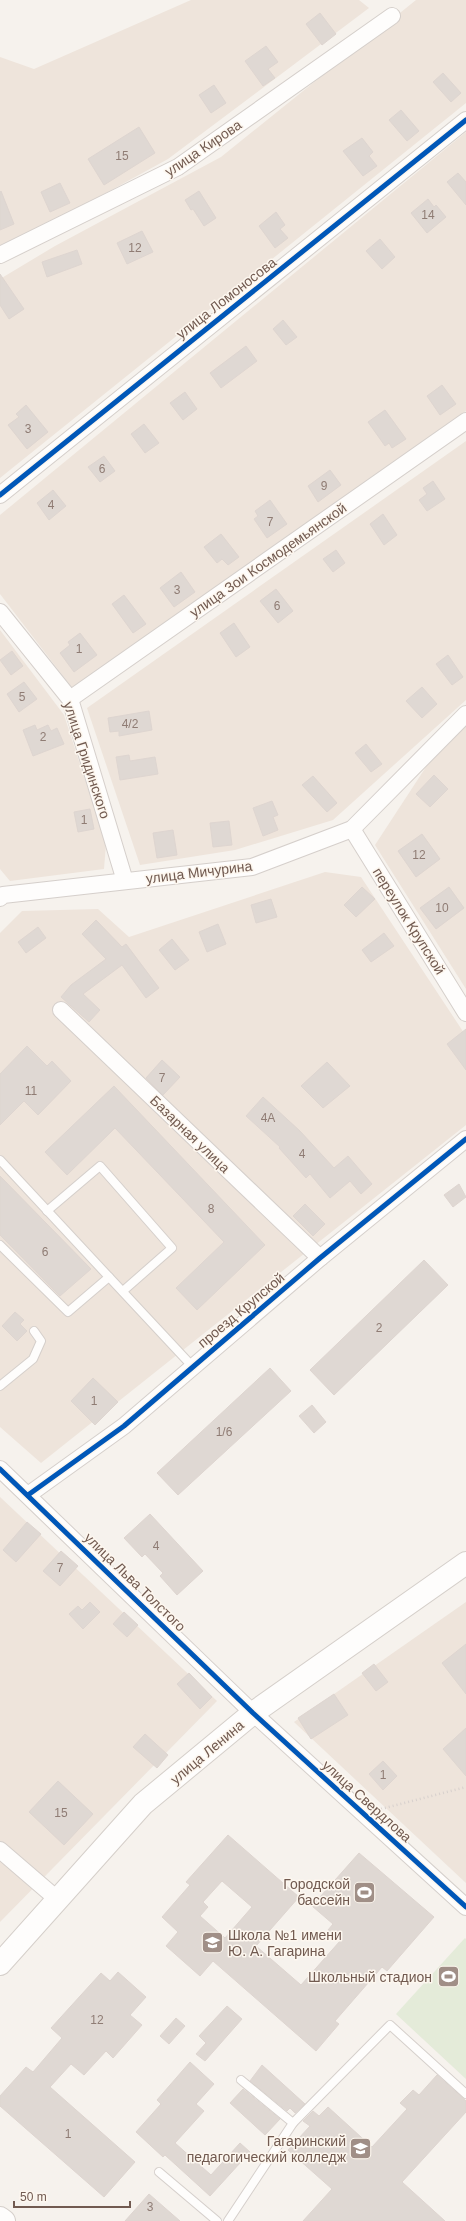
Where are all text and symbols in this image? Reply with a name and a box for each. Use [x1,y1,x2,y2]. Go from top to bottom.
street label: улица Кирова [162,116,245,180]
house number: 15 [115,149,129,163]
house number: 14 [421,208,435,222]
house number: 12 [128,241,142,255]
street label: улица Ломоносова [173,254,279,342]
house number: 3 [25,422,32,436]
house number: 6 [99,462,106,476]
house number: 9 [321,479,328,493]
house number: 4 [48,498,55,512]
street label: улица Зои Космодемьянской [187,500,349,620]
house number: 7 [267,515,274,529]
house number: 3 [174,583,181,597]
house number: 6 [274,599,281,613]
house number: 1 [76,642,83,656]
house number: 5 [19,690,26,704]
street label: улица Гридинского [61,699,114,821]
house number: 4/2 [122,717,139,731]
house number: 2 [40,730,47,744]
house number: 1 [81,813,88,827]
house number: 12 [412,848,426,862]
street label: улица Мичурина [145,858,253,886]
street label: переулок Крупской [370,865,448,977]
house number: 10 [435,901,449,915]
house number: 7 [159,1071,166,1085]
house number: 11 [25,1084,38,1098]
street label: Базарная улица [147,1092,233,1176]
house number: 4А [261,1111,275,1125]
house number: 4 [299,1147,306,1161]
house number: 8 [208,1202,215,1216]
house number: 6 [42,1245,49,1259]
street label: проезд Крупской [194,1269,288,1351]
house number: 2 [376,1321,383,1335]
house number: 1 [91,1394,98,1408]
house number: 1/6 [216,1425,233,1439]
street label: улица Льва Толстого [81,1530,189,1635]
house number: 4 [153,1539,160,1553]
house number: 7 [57,1561,64,1575]
street label: улица Ленина [167,1717,247,1787]
street label: улица Свердлова [319,1757,415,1845]
house number: 1 [380,1768,387,1782]
house number: 15 [54,1806,68,1820]
place label: Городской бассейн [283,1876,350,1908]
sports icon: Городской бассейн [352,1879,378,1905]
place label: Школа №1 имени Ю. А. Гагарина [228,1927,342,1959]
school or university icon: Школа №1 имени Ю. А. Гагарина [200,1930,226,1956]
sports icon: Школьный стадион [435,1964,461,1990]
place label: Школьный стадион [308,1969,432,1985]
house number: 12 [90,2013,104,2027]
house number: 1 [65,2127,72,2141]
place label: Гагаринский педагогический колледж [187,2133,347,2165]
school or university icon: Гагаринский педагогический колледж [348,2136,374,2162]
scale bar [14,2183,130,2209]
text: 50 m [20,2190,47,2204]
house number: 3 [147,2200,154,2214]

